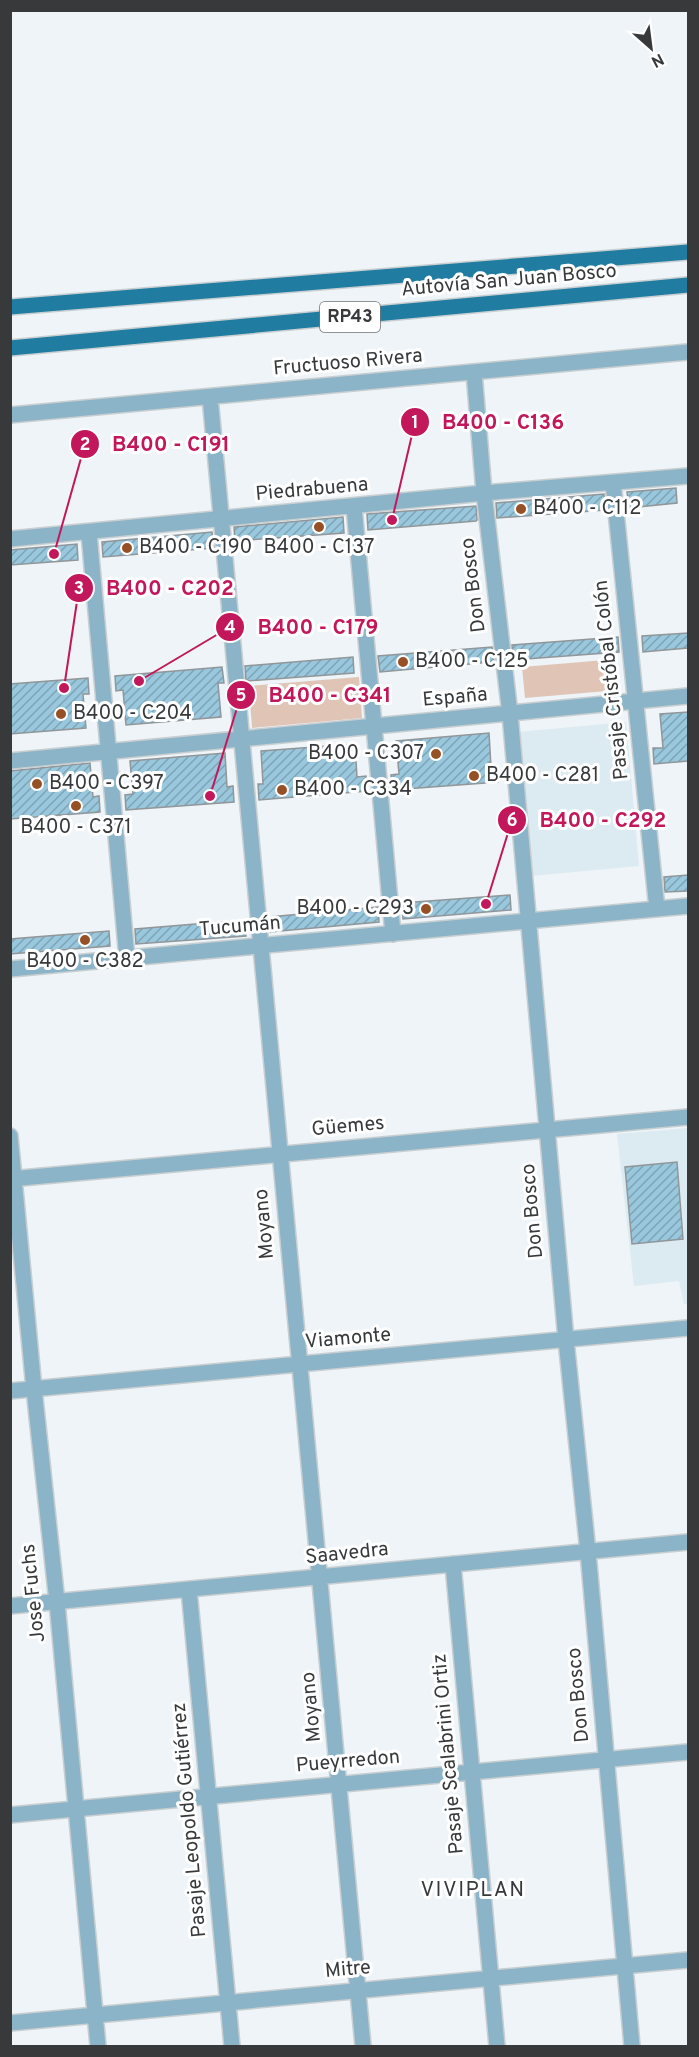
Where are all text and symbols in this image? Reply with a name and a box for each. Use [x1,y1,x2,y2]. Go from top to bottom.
north arrow [621,18,681,78]
text: N [647,48,667,71]
street label: Autovía San Juan Bosco [400,259,618,303]
road number: RP43 [320,302,380,332]
street label: Fructuoso Rivera [272,344,424,382]
callout: B400 - C136 [400,402,576,441]
text: B400 - C136 [442,410,564,437]
text: 1 [411,412,419,435]
callout: B400 - C191 [70,425,242,464]
text: B400 - C191 [112,432,230,459]
text: 2 [79,434,91,457]
street label: Piedrabuena [254,472,370,508]
place label: B400 - C112 [533,496,642,522]
marker: B400 - C112 [514,502,528,516]
marker: B400 - C137 [312,520,326,534]
place label: B400 - C190 [139,535,252,561]
place label: B400 - C137 [263,535,375,561]
street label: Don Bosco [455,536,493,634]
marker: B400 - C190 [120,541,134,555]
callout: B400 - C202 [64,568,246,607]
text: B400 - C202 [106,576,234,603]
text: 3 [74,578,84,601]
street label: Pasaje Cristóbal Colón [589,579,635,781]
callout: B400 - C179 [215,607,390,646]
text: B400 - C179 [258,615,378,642]
text: 4 [224,617,236,640]
place label: B400 - C125 [415,649,529,675]
marker: B400 - C125 [396,655,410,669]
callout: B400 - C341 [226,675,403,714]
street label: España [421,682,489,714]
text: B400 - C341 [269,683,391,710]
text: 5 [236,685,247,708]
place label: B400 - C204 [73,701,192,727]
marker: B400 - C204 [54,707,68,721]
place label: B400 - C307 [308,741,424,767]
marker: B400 - C307 [429,747,443,761]
place label: B400 - C281 [486,763,599,789]
marker: B400 - C281 [467,769,481,783]
place label: B400 - C397 [49,771,164,797]
marker: B400 - C397 [30,777,44,791]
place label: B400 - C334 [294,777,412,803]
marker: B400 - C334 [275,783,289,797]
marker: B400 - C371 [69,799,83,813]
callout: B400 - C292 [497,800,678,839]
text: B400 - C292 [540,808,666,835]
text: 6 [506,810,518,833]
place label: B400 - C371 [20,815,132,841]
place label: B400 - C293 [296,896,414,922]
marker: B400 - C293 [419,902,433,916]
street label: Tucumán [198,910,282,944]
marker: B400 - C382 [78,933,92,947]
place label: B400 - C382 [26,949,144,975]
street label: Güemes [310,1111,386,1143]
street label: Don Bosco [516,1162,550,1260]
street label: Moyano [249,1188,281,1260]
street label: Viamonte [304,1322,392,1356]
street label: Saavedra [304,1537,390,1571]
street label: Jose Fuchs [16,1542,52,1644]
street label: Don Bosco [562,1646,596,1744]
street label: Pasaje Scalabrini Ortiz [427,1653,471,1855]
street label: Moyano [296,1671,328,1743]
street label: Pasaje Leopoldo Gutiérrez [167,1701,213,1939]
street label: Pueyrredon [295,1745,401,1779]
district label: VIVIPLAN [420,1877,526,1904]
street label: Mitre [324,1955,372,1985]

